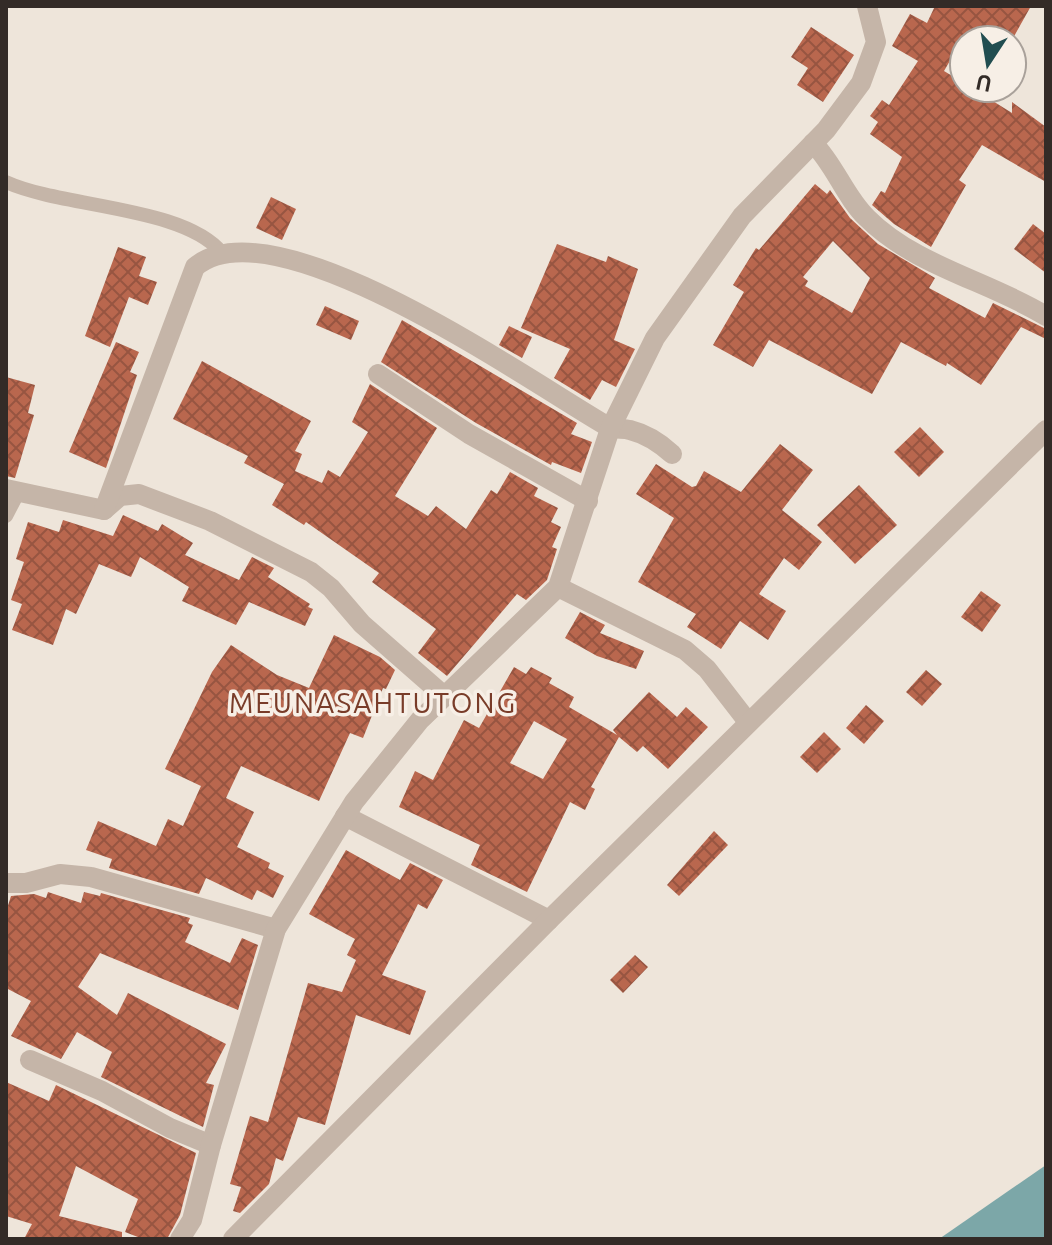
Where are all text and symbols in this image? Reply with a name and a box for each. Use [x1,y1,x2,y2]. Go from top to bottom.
north arrow [948,24,1028,104]
text: U [974,70,994,98]
district label: MEUNASAHTUTONG [229,687,517,718]

